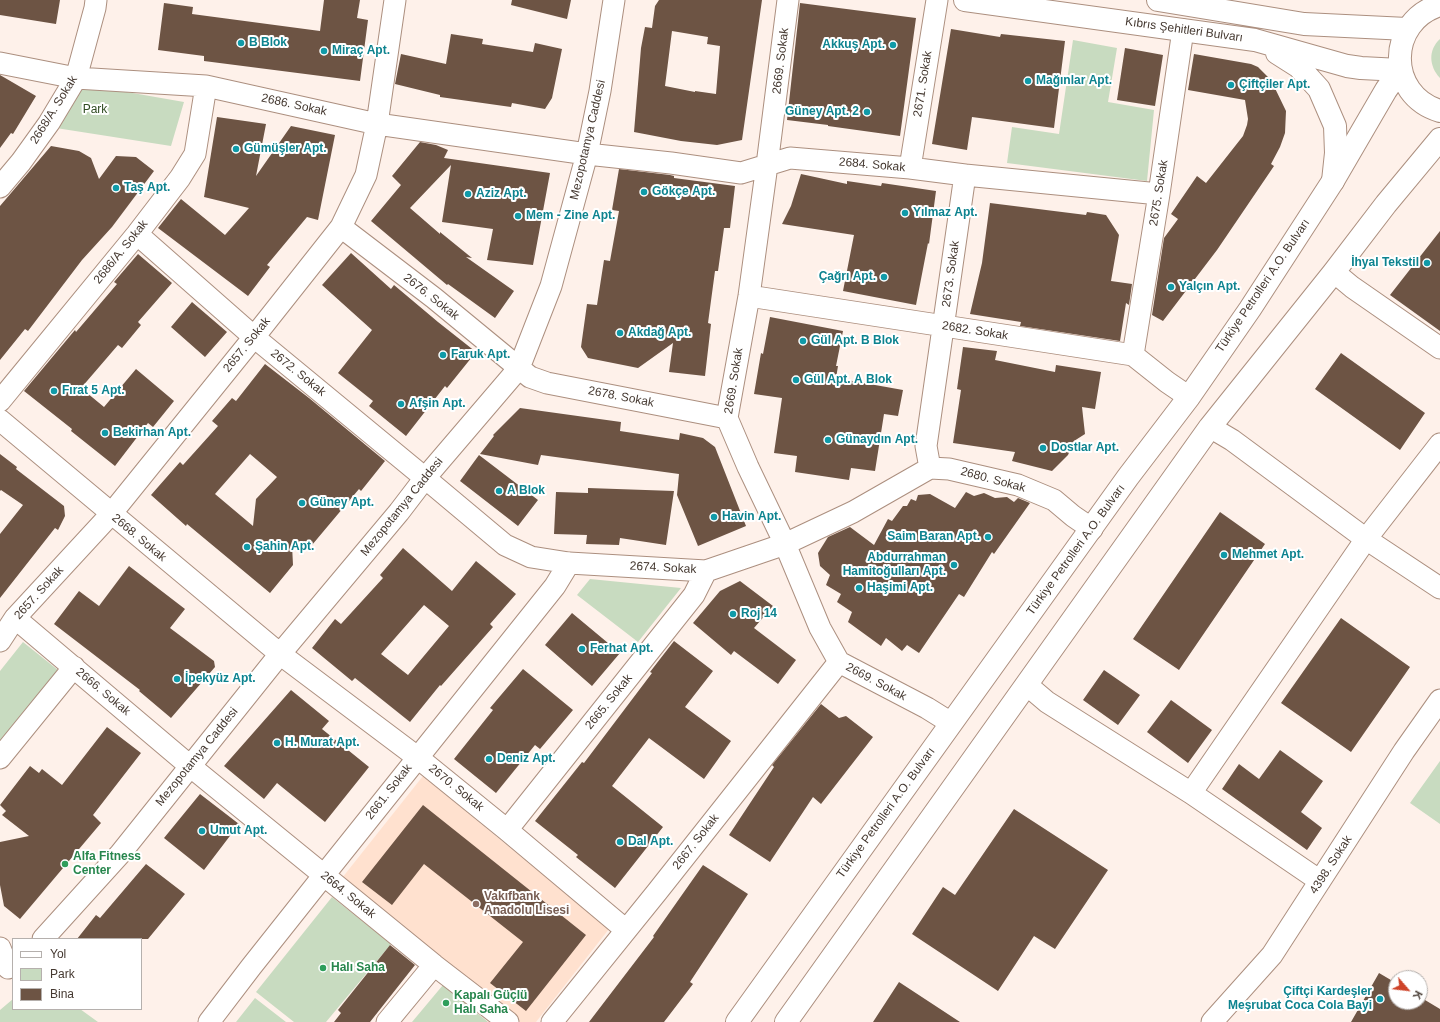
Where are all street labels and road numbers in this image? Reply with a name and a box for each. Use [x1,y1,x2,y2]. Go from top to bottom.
street label: Kıbrıs Şehitleri Bulvarı [1124,15,1244,45]
street label: 2669. Sokak [770,27,792,95]
street label: 2671. Sokak [911,50,935,118]
street label: 2668/A. Sokak [27,73,81,147]
street label: Mezopotamya Caddesi [567,79,609,201]
street label: 2686. Sokak [260,91,328,119]
street label: 2684. Sokak [838,155,906,175]
street label: 2675. Sokak [1147,159,1171,227]
street label: Türkiye Petrolleri A.O. Bulvarı [1213,216,1313,356]
street label: 2686/A. Sokak [91,217,151,287]
street label: 2673. Sokak [939,240,963,308]
street label: 2676. Sokak [400,271,462,323]
street label: 2657. Sokak [220,315,274,375]
street label: 2682. Sokak [941,319,1009,343]
street label: 2672. Sokak [268,346,328,400]
street label: 2669. Sokak [722,347,746,415]
street label: 2678. Sokak [587,384,655,410]
street label: Mezopotamya Caddesi [358,455,446,559]
street label: 2680. Sokak [959,464,1027,496]
street label: Türkiye Petrolleri A.O. Bulvarı [1024,482,1128,618]
street label: 2668. Sokak [109,511,169,565]
street label: 2674. Sokak [629,559,697,577]
street label: 2657. Sokak [11,563,67,623]
street label: 2669. Sokak [843,660,909,704]
street label: 2666. Sokak [73,665,133,719]
street label: 2665. Sokak [582,672,636,732]
street label: Mezopotamya Caddesi [153,705,241,809]
street label: Türkiye Petrolleri A.O. Bulvarı [834,745,938,881]
street label: 2661. Sokak [363,761,415,823]
street label: 2670. Sokak [426,761,486,815]
street label: 2667. Sokak [670,811,722,873]
street label: 4398. Sokak [1307,833,1355,897]
street label: 2664. Sokak [318,868,378,922]

